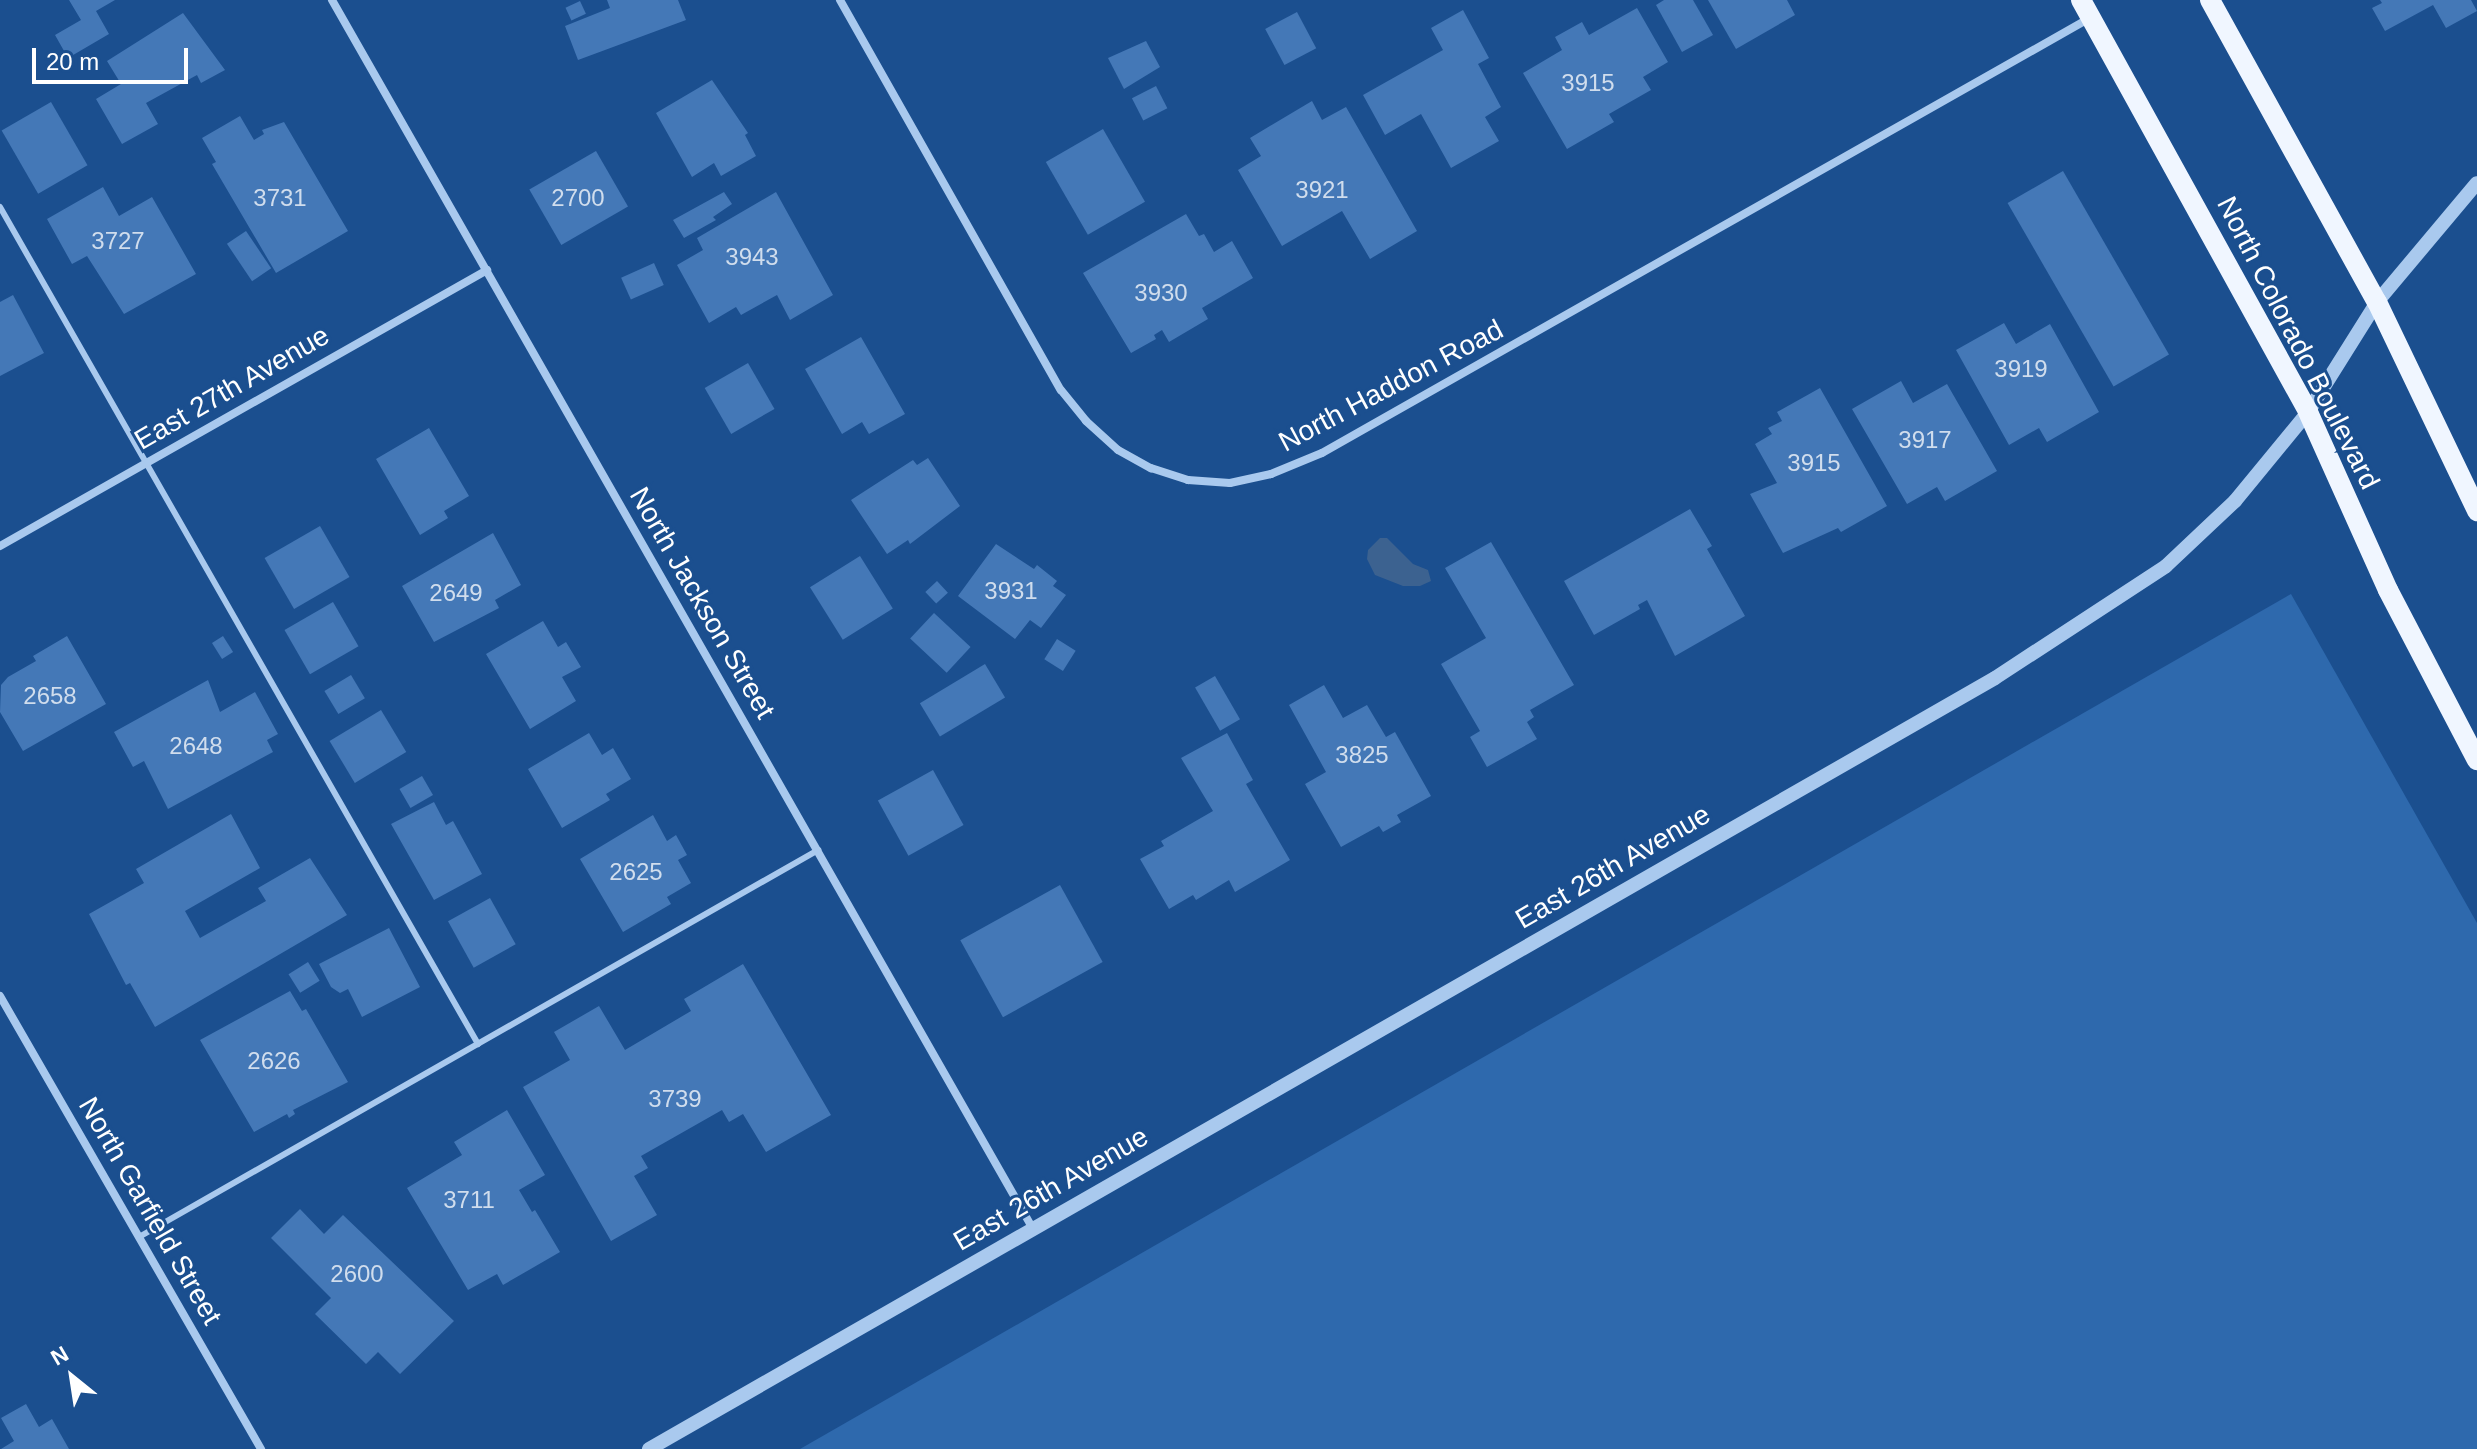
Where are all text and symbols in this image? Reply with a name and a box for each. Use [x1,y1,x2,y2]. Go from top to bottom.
scale bar [36,32,192,82]
text: 20 m [46,48,99,75]
house number: 3915 [1561,69,1615,97]
house number: 3921 [1295,176,1349,204]
house number: 3731 [253,184,307,212]
house number: 2700 [551,184,605,212]
street label: North Colorado Boulevard [2210,191,2386,495]
house number: 3727 [91,227,145,255]
house number: 3943 [725,243,779,271]
house number: 3930 [1134,279,1188,307]
street label: North Haddon Road [1273,313,1509,459]
street label: East 27th Avenue [128,318,336,458]
house number: 3919 [1994,355,2048,383]
house number: 3917 [1898,426,1952,454]
house number: 3915 [1787,449,1841,477]
street label: North Jackson Street [622,481,782,725]
house number: 3931 [984,577,1038,605]
house number: 2649 [429,579,483,607]
house number: 2658 [23,682,77,710]
house number: 2648 [169,732,223,760]
house number: 3825 [1335,741,1389,769]
street label: East 26th Avenue [1509,797,1717,937]
house number: 2625 [609,858,663,886]
house number: 2626 [247,1047,301,1075]
house number: 3739 [648,1085,702,1113]
street label: North Garfield Street [71,1091,229,1331]
street label: East 26th Avenue [947,1119,1155,1259]
house number: 3711 [443,1186,495,1214]
house number: 2600 [330,1260,384,1288]
north arrow [32,1337,112,1417]
text: N [47,1341,73,1371]

